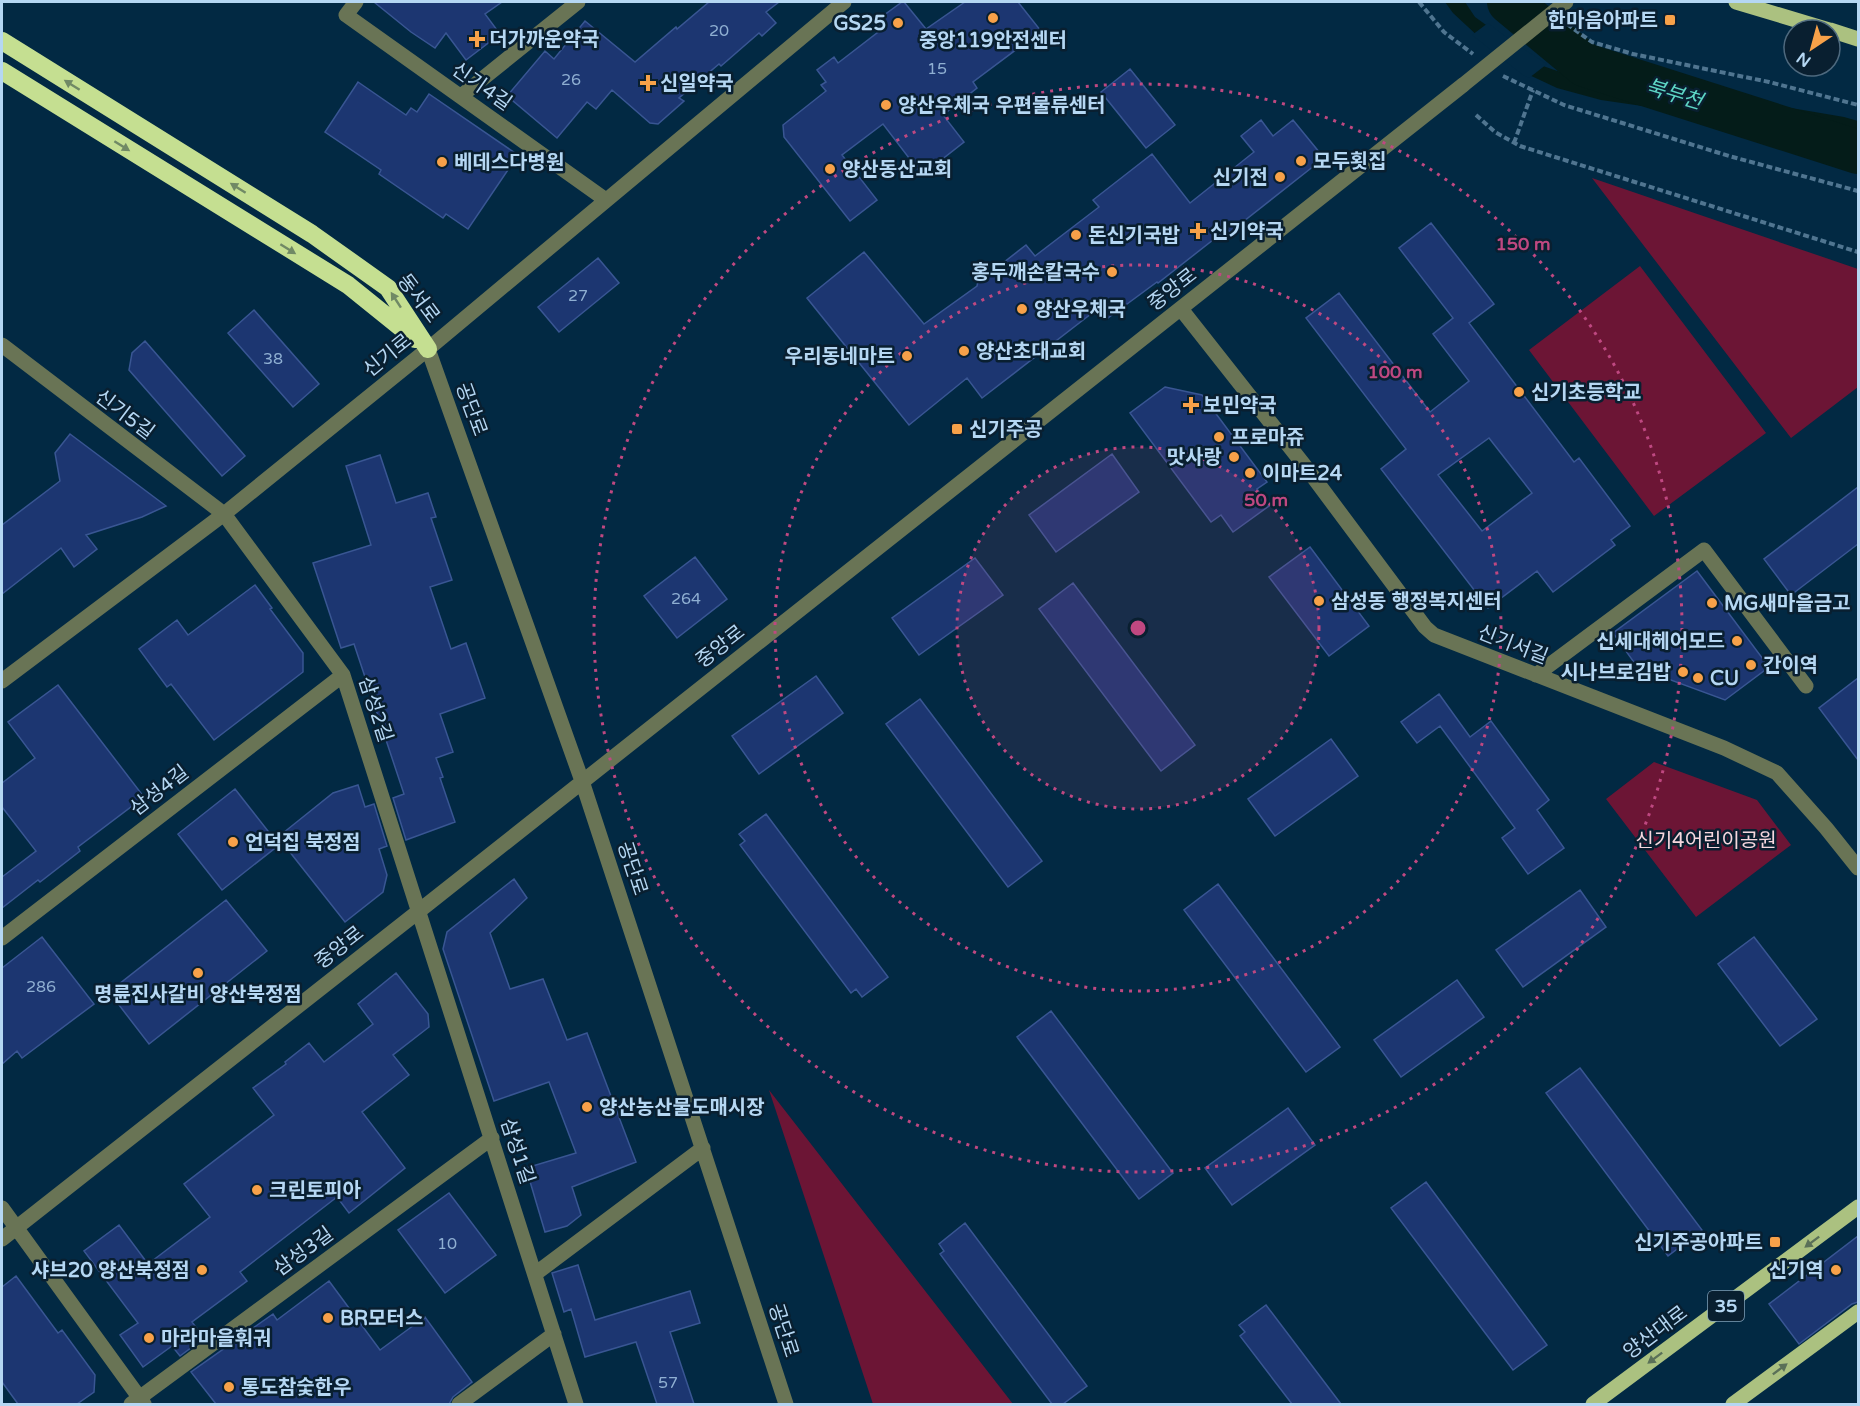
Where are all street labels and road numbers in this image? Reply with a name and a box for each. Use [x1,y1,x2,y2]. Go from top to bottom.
street label: 신기4길 [447,58,516,116]
street label: 중앙로 [1143,263,1202,316]
street label: 동서로 [392,269,444,328]
street label: 신기로 [359,329,417,382]
street label: 공단로 [450,379,492,439]
street label: 신기5길 [90,385,159,445]
street label: 중앙로 [691,620,750,673]
street label: 신기서길 [1474,621,1551,669]
street label: 삼성2길 [353,673,397,745]
street label: 삼성4길 [126,760,194,821]
street label: 공단로 [612,838,652,898]
street label: 중앙로 [310,921,369,974]
street label: 삼성1길 [495,1115,539,1187]
street label: 삼성3길 [269,1222,338,1281]
road number: 35 [1708,1291,1744,1321]
street label: 공단로 [763,1300,803,1360]
street label: 양산대로 [1619,1301,1692,1365]

